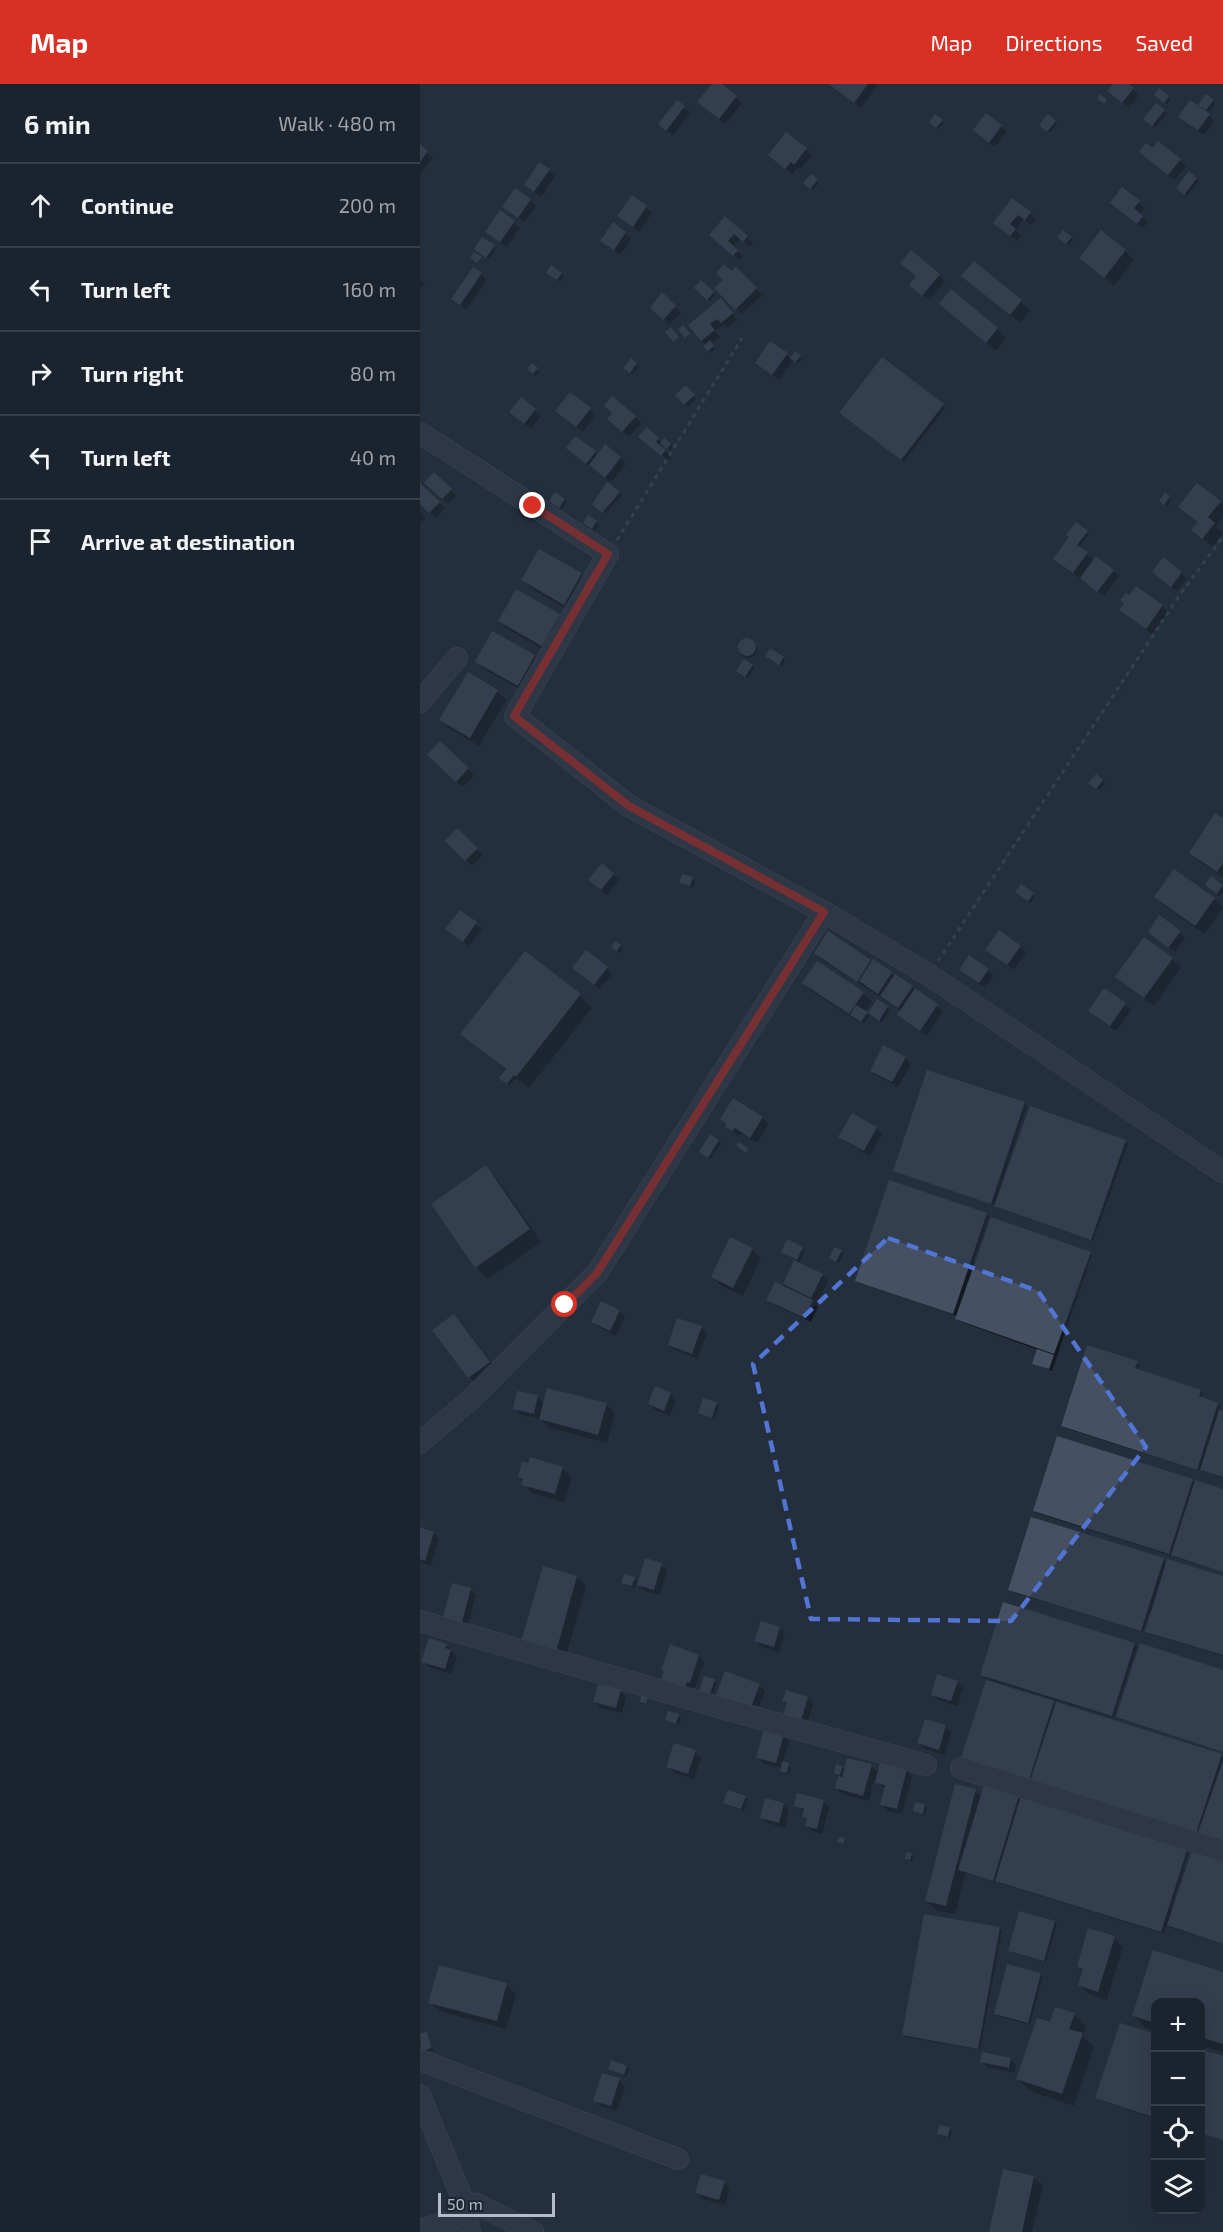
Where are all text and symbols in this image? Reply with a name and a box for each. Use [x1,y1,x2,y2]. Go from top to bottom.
text: Map [30,25,88,59]
text: Map [930,30,973,55]
text: Directions [1006,30,1102,55]
text: Saved [1135,30,1193,55]
text: 6 min [24,108,91,139]
text: Walk · 480 m [278,111,396,135]
icon: ahead [24,189,57,222]
text: Continue [81,192,174,218]
text: 200 m [339,193,396,217]
icon: left [24,273,57,306]
text: Turn left [81,276,170,302]
text: 160 m [343,277,396,301]
icon: right [24,357,57,390]
text: Turn right [81,360,183,386]
text: 80 m [350,361,396,385]
icon: left [24,441,57,474]
text: Turn left [81,444,170,470]
text: 40 m [350,445,396,469]
route end [519,492,545,518]
icon: arrive [24,525,57,558]
text: Arrive at destination [81,528,295,554]
route start [551,1291,577,1317]
map controls [1151,1998,1205,2214]
button: + [1151,1998,1205,2052]
button: − [1151,2052,1205,2106]
button: locate [1151,2106,1205,2160]
button: layers [1151,2160,1205,2214]
scale bar [438,2190,555,2218]
text: 50 m [447,2194,483,2213]

